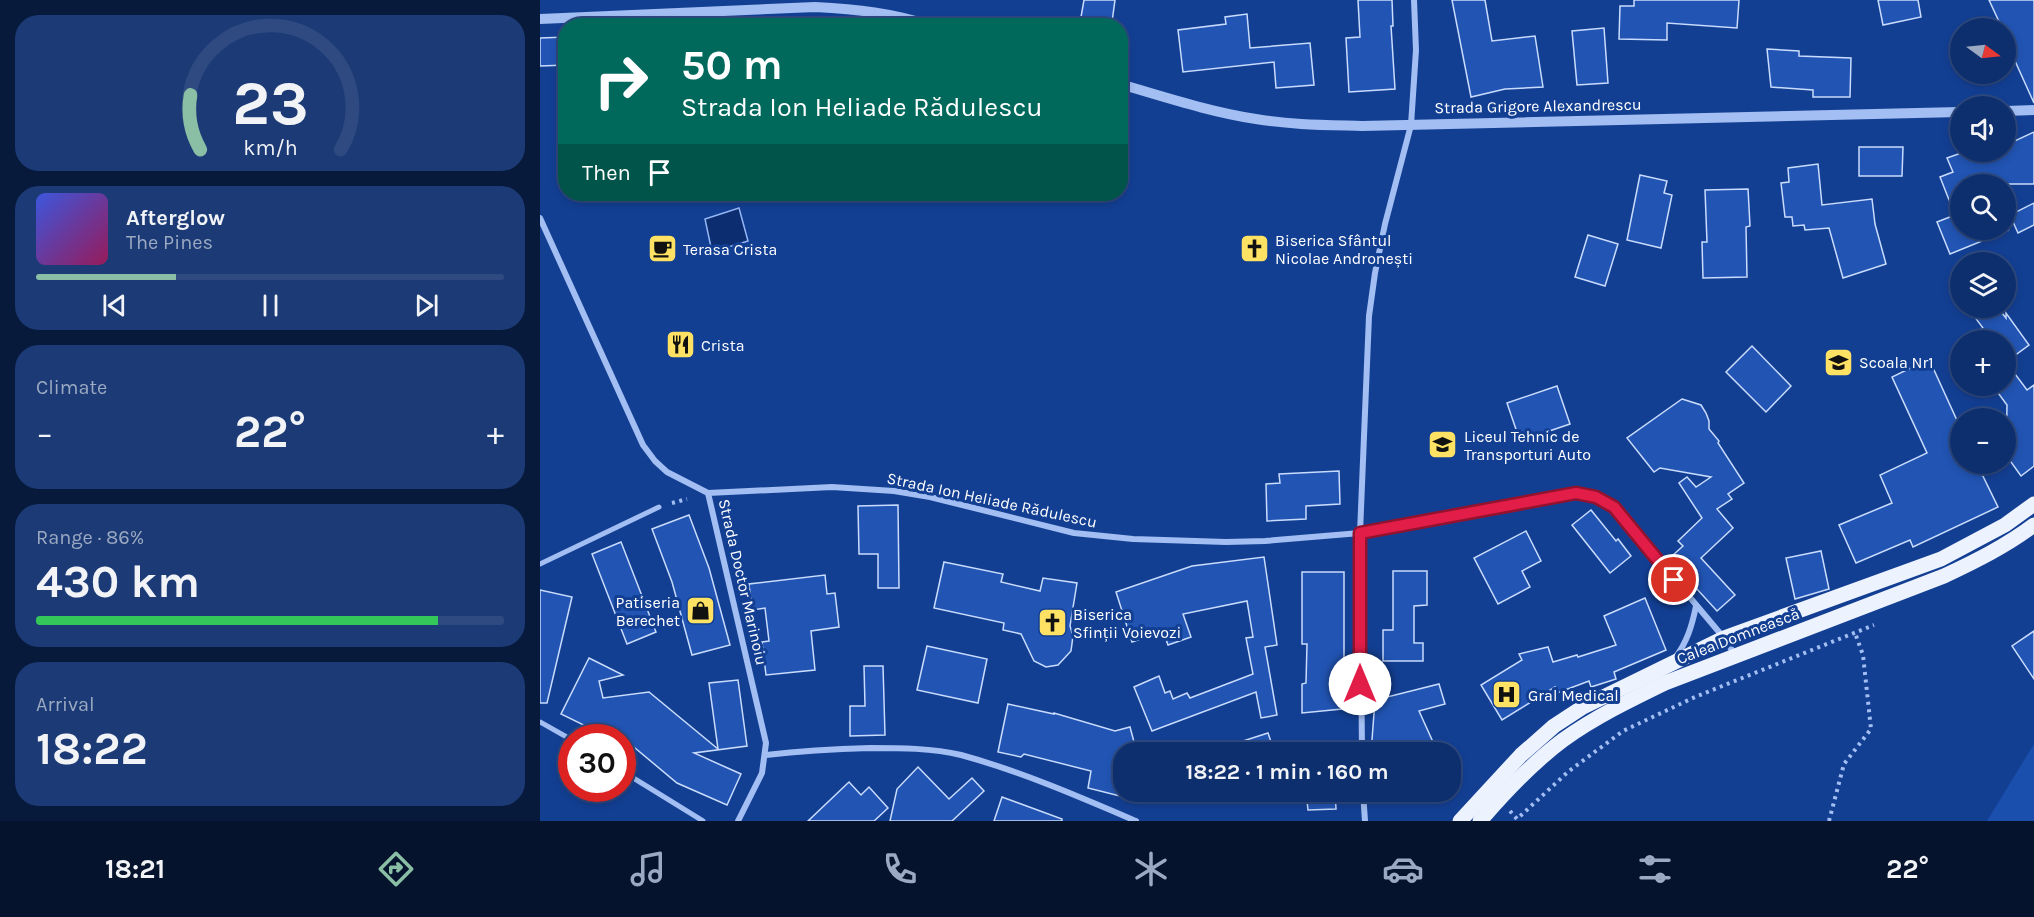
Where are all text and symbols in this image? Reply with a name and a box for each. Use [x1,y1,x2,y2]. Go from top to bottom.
north arrow [1950,18,2016,84]
map controls [1950,18,2016,474]
text: 50 m [681,40,783,90]
icon: right [582,42,660,120]
text: 23 [232,67,308,140]
text: Strada Ion Heliade Rădulescu [681,91,1043,123]
street label: Strada Grigore Alexandrescu [1434,95,1642,117]
button: sound [1950,96,2016,162]
text: km/h [243,135,297,160]
icon: arrive [643,156,676,189]
text: Then [582,160,631,186]
button: search [1950,174,2016,240]
text: Afterglow [126,205,225,231]
text: The Pines [126,231,213,254]
place label: Biserica Sfântul Nicolae Andronești [1275,231,1413,268]
cafe icon: Terasa Crista [646,233,678,265]
church icon: Biserica Sfântul Nicolae Andronești [1238,233,1270,265]
place label: Terasa Crista [683,240,777,259]
button: layers [1950,252,2016,318]
icon: previous [98,289,131,322]
icon: pause [254,289,287,322]
icon: next [410,289,443,322]
restaurant icon: Crista [664,329,696,361]
button: + [1950,330,2016,396]
place label: Crista [701,336,745,355]
school or university icon: Scoala Nr1 [1822,346,1854,378]
place label: Scoala Nr1 [1859,353,1934,372]
text: Climate [36,376,107,399]
text: 22° [234,406,306,458]
button: − [1950,408,2016,474]
text: − [36,414,53,452]
text: + [487,414,504,452]
place label: Liceul Tehnic de Transporturi Auto [1464,427,1591,464]
school or university icon: Liceul Tehnic de Transporturi Auto [1427,429,1459,461]
street label: Strada Ion Heliade Rădulescu [885,468,1099,532]
street label: Strada Doctor Marinoiu [715,497,771,667]
text: Range · 86% [36,526,144,549]
pin [1648,554,1699,605]
text: 430 km [36,556,200,608]
icon: arrive [1657,563,1690,596]
place label: Patiseria Berechet [616,593,680,630]
shop icon: Patiseria Berechet [685,595,717,627]
street label: Calea Domnească [1674,604,1802,668]
place label: Biserica Sfinții Voievozi [1073,605,1181,642]
church icon: Biserica Sfinții Voievozi [1036,607,1068,639]
position arrow [1328,652,1392,716]
hospital icon: Gral Medical [1491,679,1523,711]
place label: Gral Medical [1528,686,1619,705]
text: Arrival [36,693,95,716]
text: 18:22 [36,723,148,775]
speed limit sign: 30 [558,724,636,802]
text: 18:22 · 1 min · 160 m [1185,759,1389,785]
icon: directions [375,848,417,890]
icon: music [627,848,669,890]
icon: phone [879,848,921,890]
icon: climate [1130,848,1172,890]
icon: car [1382,848,1424,890]
icon: filters [1634,848,1676,890]
text: 18:21 [105,853,165,885]
text: 22° [1886,853,1929,885]

